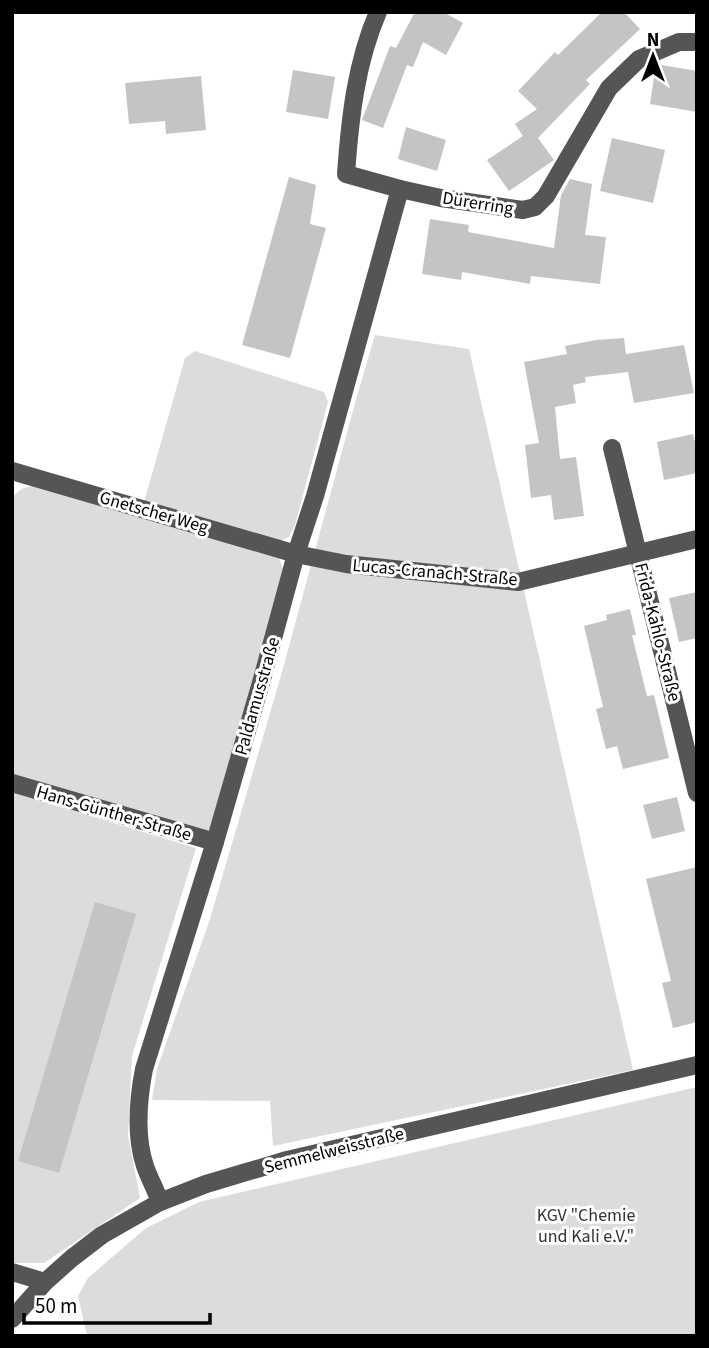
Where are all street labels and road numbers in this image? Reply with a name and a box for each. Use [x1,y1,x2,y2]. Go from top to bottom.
street label: Dürerring [441,186,515,221]
street label: Gnetscher Weg [97,485,211,540]
street label: Lucas-Cranach-Straße [351,553,519,592]
street label: Frida-Kahlo-Straße [628,560,687,704]
street label: Paldamusstraße [229,634,286,758]
street label: Hans-Günther-Straße [33,779,194,848]
street label: Semmelweisstraße [262,1121,407,1180]

